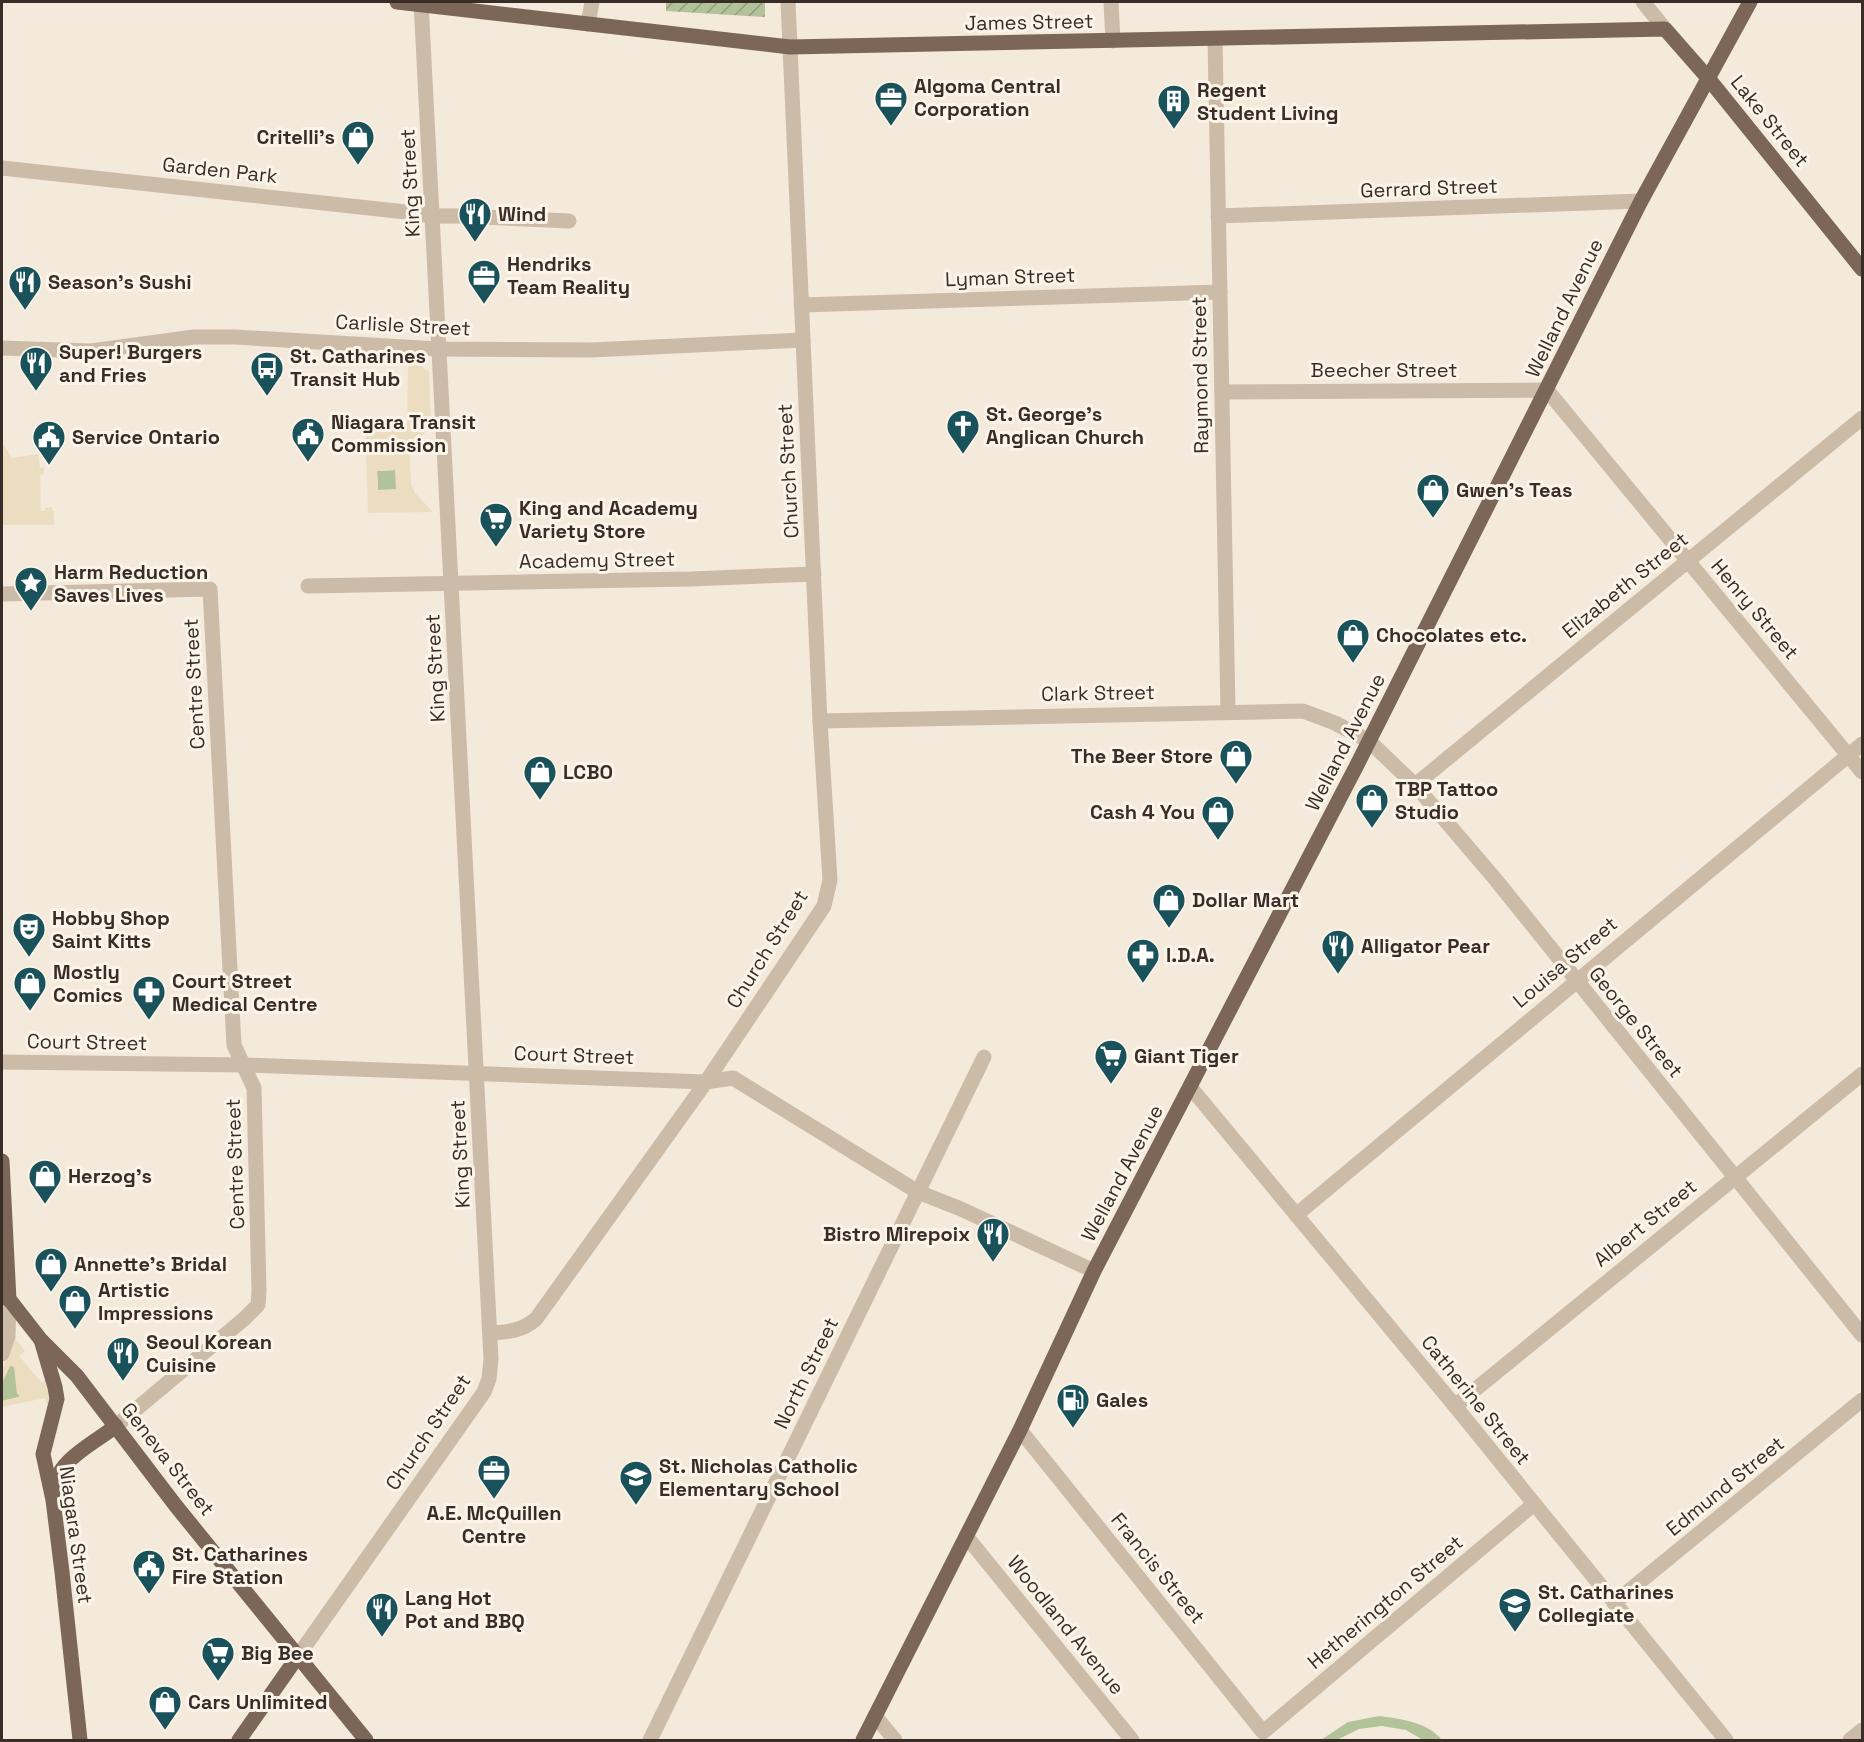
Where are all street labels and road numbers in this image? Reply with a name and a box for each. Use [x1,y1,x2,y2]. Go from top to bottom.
street label: James Street [964,8,1094,36]
street label: Lake Street [1725,70,1815,172]
street label: King Street [394,128,426,238]
street label: Garden Park [161,151,279,189]
street label: Gerrard Street [1360,173,1498,203]
street label: Welland Avenue [1519,234,1609,382]
street label: Lyman Street [944,262,1076,292]
street label: Raymond Street [1186,296,1214,454]
street label: Carlisle Street [335,308,471,342]
street label: Beecher Street [1311,357,1457,383]
street label: Church Street [771,403,805,539]
street label: Elizabeth Street [1557,526,1693,644]
street label: Academy Street [519,546,675,574]
street label: Henry Street [1705,553,1805,665]
street label: King Street [419,613,451,723]
street label: Centre Street [178,618,210,750]
street label: Welland Avenue [1299,669,1391,815]
street label: Clark Street [1041,679,1155,707]
street label: Church Street [720,885,814,1013]
street label: Louisa Street [1507,911,1623,1013]
street label: George Street [1583,961,1689,1083]
street label: Court Street [27,1028,147,1056]
street label: Court Street [513,1040,635,1070]
street label: Centre Street [220,1098,250,1230]
street label: King Street [444,1099,476,1209]
street label: Welland Avenue [1075,1100,1169,1246]
street label: Albert Street [1588,1173,1702,1273]
street label: North Street [768,1313,844,1433]
street label: Catherine Street [1416,1330,1536,1470]
street label: Church Street [380,1369,476,1495]
street label: Geneva Street [116,1397,220,1521]
street label: Edmund Street [1661,1430,1789,1542]
street label: Niagara Street [53,1465,99,1605]
street label: Francis Street [1105,1507,1211,1629]
street label: Hetherington Street [1302,1529,1468,1675]
street label: Woodland Avenue [1002,1550,1130,1700]

